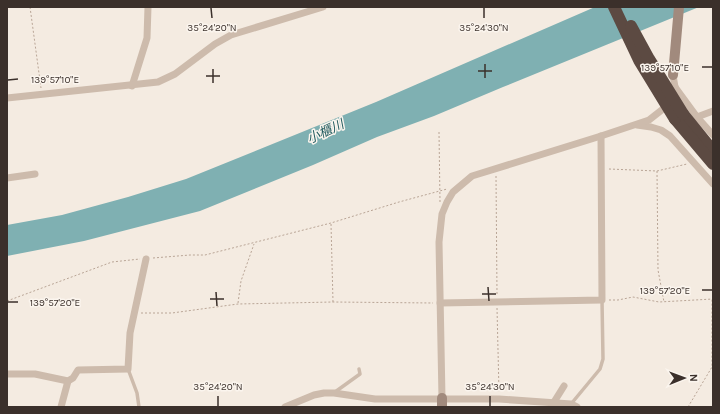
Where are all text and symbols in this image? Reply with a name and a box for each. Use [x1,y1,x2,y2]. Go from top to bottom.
text: 35°24'20"N [187,22,237,34]
text: 35°24'30"N [459,22,509,34]
text: 139°57'10"E [641,62,689,74]
text: 139°57'10"E [31,74,79,86]
water label: 小櫃川 [304,116,348,146]
text: 139°57'20"E [640,285,690,297]
text: 139°57'20"E [30,297,80,309]
north arrow [664,358,704,398]
text: N [687,374,700,382]
text: 35°24'20"N [193,381,243,393]
text: 35°24'30"N [465,381,515,393]

